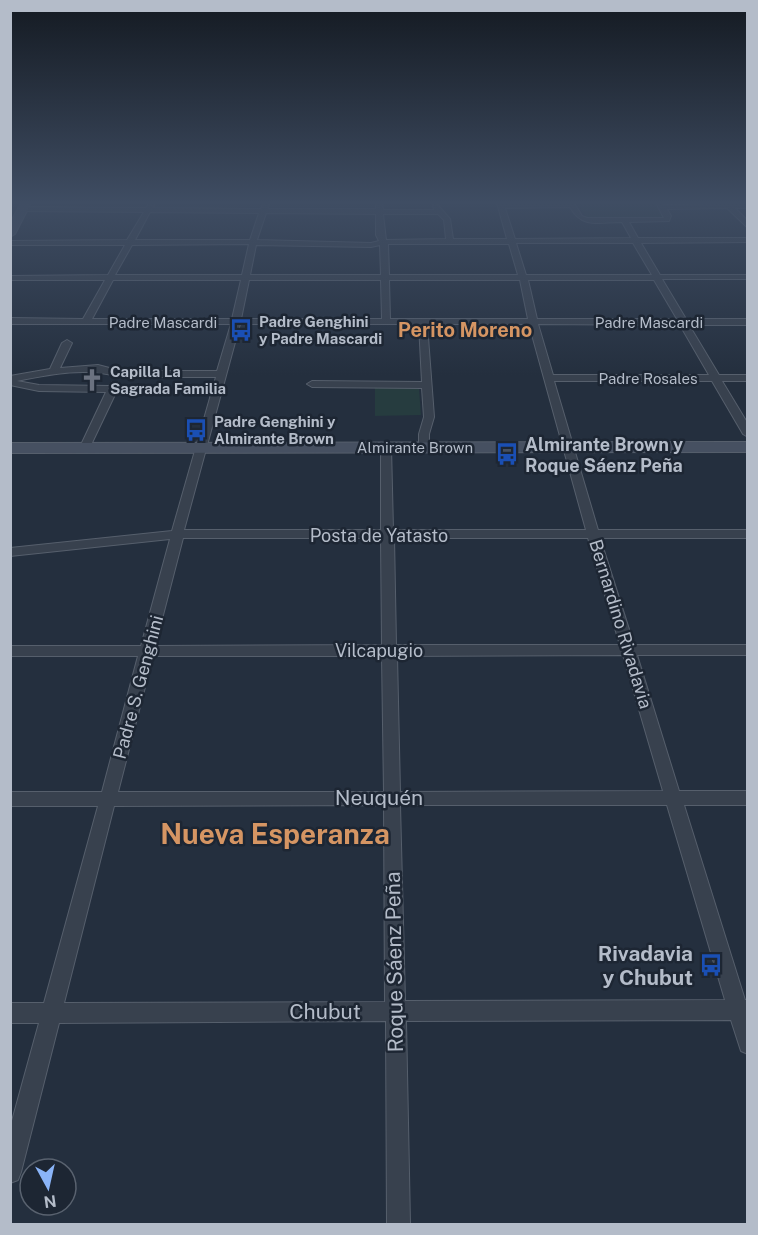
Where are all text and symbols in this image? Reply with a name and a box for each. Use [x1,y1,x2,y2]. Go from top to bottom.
place label: Padre Genghini y Padre Mascardi [259,313,382,347]
street label: Padre Mascardi [109,314,217,331]
street label: Padre Mascardi [595,314,703,331]
bus stop icon: Padre Genghini y Padre Mascardi [228,317,254,343]
district label: Perito Moreno [398,318,532,342]
place label: Capilla La Sagrada Familia [110,363,226,397]
church icon: Capilla La Sagrada Familia [79,367,105,393]
street label: Padre Rosales [599,370,697,387]
place label: Padre Genghini y Almirante Brown [214,413,336,447]
bus stop icon: Padre Genghini y Almirante Brown [183,417,209,443]
place label: Almirante Brown y Roque Sáenz Peña [525,434,683,476]
street label: Almirante Brown [357,439,473,456]
bus stop icon: Almirante Brown y Roque Sáenz Peña [494,441,520,467]
street label: Posta de Yatasto [310,525,448,546]
street label: Bernardino Rivadavia [585,537,657,711]
street label: Padre S. Genghini [109,613,167,761]
street label: Vilcapugio [335,640,423,661]
street label: Neuquén [335,785,423,810]
district label: Nueva Esperanza [160,817,390,850]
street label: Roque Sáenz Peña [380,871,408,1053]
place label: Rivadavia y Chubut [598,941,693,990]
bus stop icon: Rivadavia y Chubut [698,952,724,978]
street label: Chubut [289,999,361,1024]
north arrow [18,1157,78,1217]
text: N [42,1191,58,1212]

